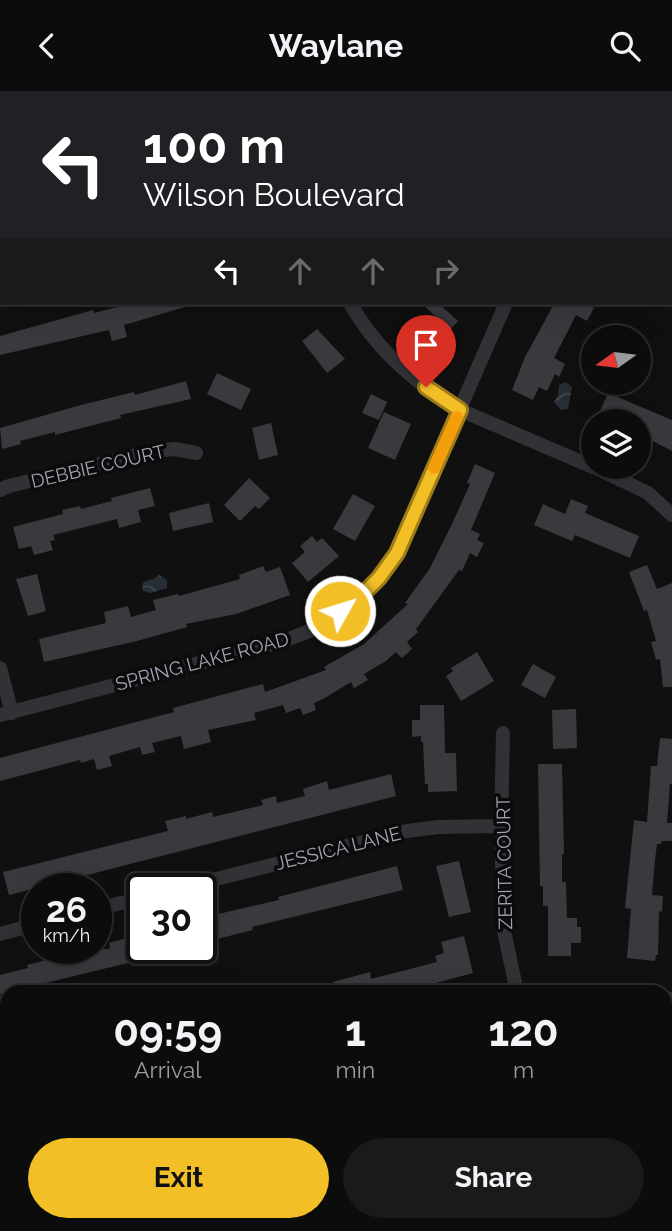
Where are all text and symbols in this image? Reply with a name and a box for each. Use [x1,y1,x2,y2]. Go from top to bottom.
icon: back [28,27,66,65]
text: Waylane [269,27,403,64]
icon: search [606,27,644,65]
text: 100 m [143,117,285,174]
icon: left [28,119,119,210]
text: Wilson Boulevard [143,176,405,213]
icon: left [208,252,246,290]
icon: ahead [281,252,319,290]
icon: ahead [354,252,392,290]
icon: right [427,252,465,290]
pin [396,315,456,387]
north arrow [581,325,651,395]
map controls [581,325,651,479]
icon: arrive [407,326,445,364]
button: layers [581,409,651,479]
street label: DEBBIE COURT [29,440,168,492]
position arrow [303,574,377,648]
street label: SPRING LAKE ROAD [113,627,291,695]
street label: ZERITA COURT [492,796,516,930]
street label: JESSICA LANE [273,822,403,874]
speed limit sign: 30 [126,873,217,964]
text: 26 [46,889,87,930]
text: km/h [43,925,90,946]
text: 09:59 [113,1007,222,1056]
text: 1 [345,1007,366,1056]
text: 120 [488,1007,559,1056]
text: Arrival [134,1056,202,1083]
text: min [336,1056,375,1083]
text: m [513,1056,534,1083]
button: Exit [28,1138,329,1218]
button: Share [343,1138,644,1218]

